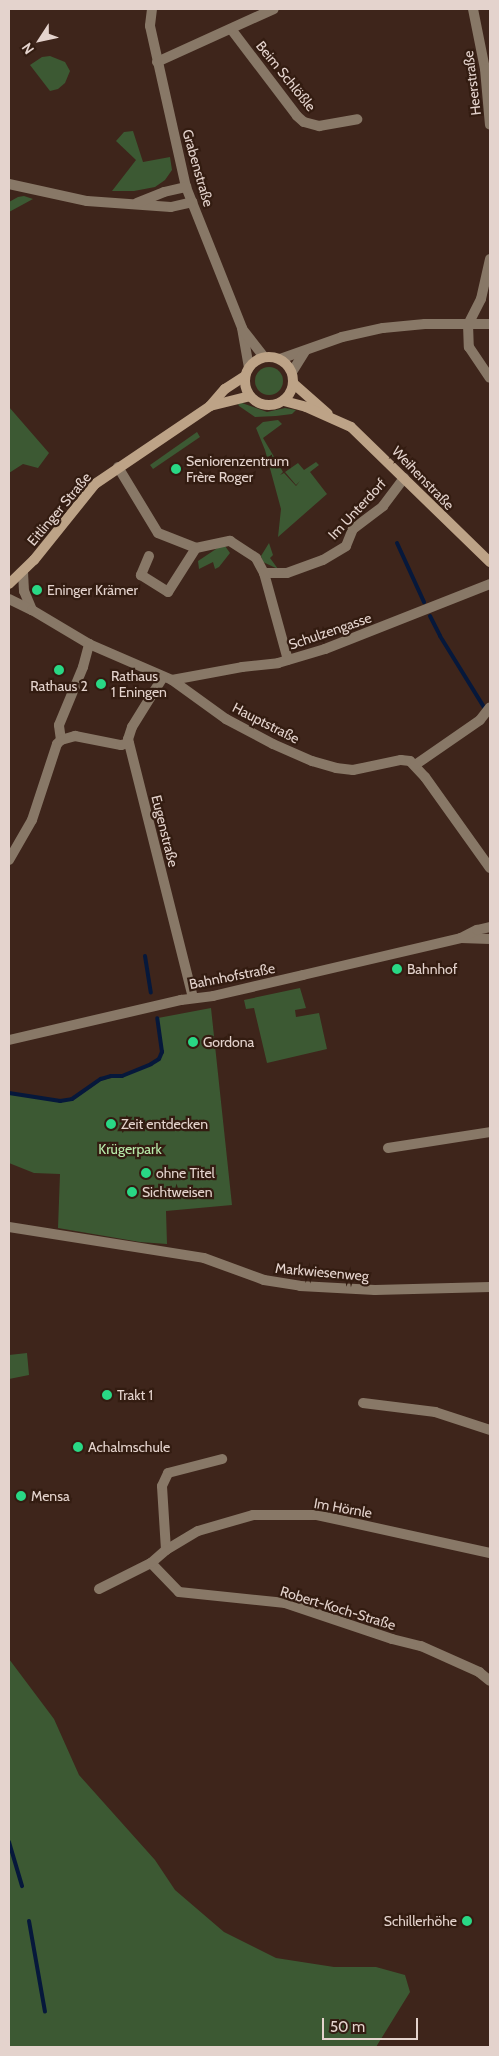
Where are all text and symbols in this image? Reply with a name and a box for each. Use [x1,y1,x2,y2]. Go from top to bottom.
north arrow [15,15,65,65]
street label: Beim Schlößle [253,38,319,114]
text: N [17,39,38,58]
street label: Heerstraße [460,50,484,116]
street label: Grabenstraße [179,127,217,209]
street label: Weihenstraße [388,443,458,513]
place label: Seniorenzentrum Frère Roger [186,453,289,486]
marker: Seniorenzentrum Frère Roger [170,463,182,475]
street label: Eitlinger Straße [23,469,95,549]
street label: Im Unterdorf [325,475,389,543]
place label: Eninger Krämer [47,582,138,598]
marker: Eninger Krämer [31,584,43,596]
street label: Schulzengasse [286,609,374,653]
marker: Rathaus 2 [53,664,65,676]
place label: Rathaus 1 Eningen [111,668,167,700]
place label: Rathaus 2 [30,678,88,694]
marker: Rathaus 1 Eningen [95,678,107,690]
street label: Hauptstraße [230,699,302,747]
street label: Eugenstraße [148,793,182,869]
street label: Bahnhofstraße [188,959,276,993]
place label: Bahnhof [407,961,457,977]
marker: Bahnhof [391,963,403,975]
place label: Gordona [203,1034,254,1050]
marker: Gordona [187,1036,199,1048]
place label: Zeit entdecken [121,1116,208,1132]
marker: Zeit entdecken [105,1118,117,1130]
park label: Krügerpark [98,1141,162,1157]
place label: ohne Titel [156,1165,215,1181]
marker: ohne Titel [140,1167,152,1179]
place label: Sichtweisen [142,1184,213,1200]
marker: Sichtweisen [126,1186,138,1198]
street label: Markwiesenweg [275,1260,369,1284]
place label: Trakt 1 [117,1387,153,1403]
marker: Trakt 1 [101,1389,113,1401]
place label: Achalmschule [88,1439,170,1455]
marker: Achalmschule [72,1441,84,1453]
place label: Mensa [31,1488,70,1504]
marker: Mensa [15,1490,27,1502]
street label: Im Hörnle [313,1495,373,1521]
street label: Robert-Koch-Straße [278,1582,398,1634]
place label: Schillerhöhe [384,1913,457,1929]
marker: Schillerhöhe [461,1915,473,1927]
scale bar [324,2008,420,2040]
text: 50 m [330,2018,365,2036]

